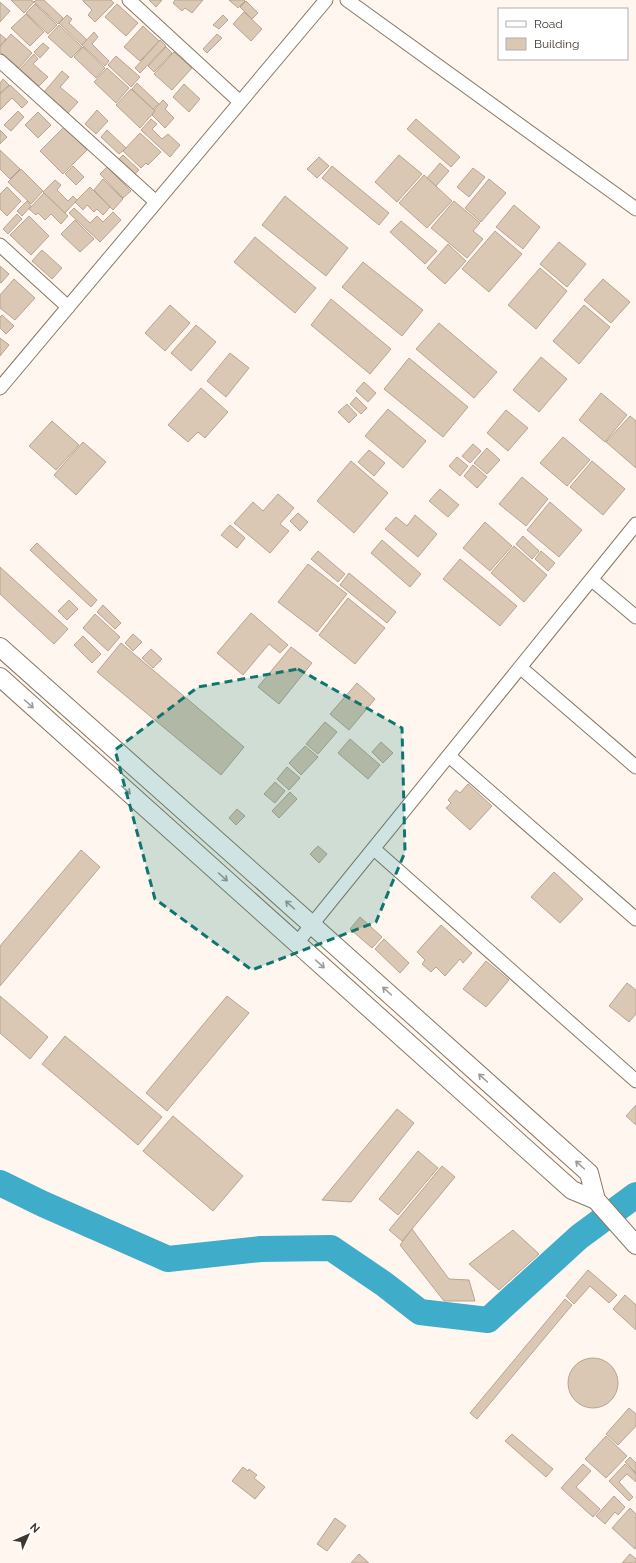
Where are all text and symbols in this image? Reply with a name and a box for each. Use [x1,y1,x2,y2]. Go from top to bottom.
legend [498,8,628,60]
text: Road [534,17,563,31]
text: Building [534,37,580,51]
one-way arrow [24,699,34,708]
one-way arrow [121,786,131,795]
one-way arrow [218,872,228,882]
one-way arrow [285,900,295,909]
one-way arrow [314,959,325,968]
one-way arrow [381,987,392,996]
one-way arrow [478,1074,489,1083]
one-way arrow [575,1161,585,1170]
north arrow [8,1515,48,1555]
text: N [27,1521,42,1536]

